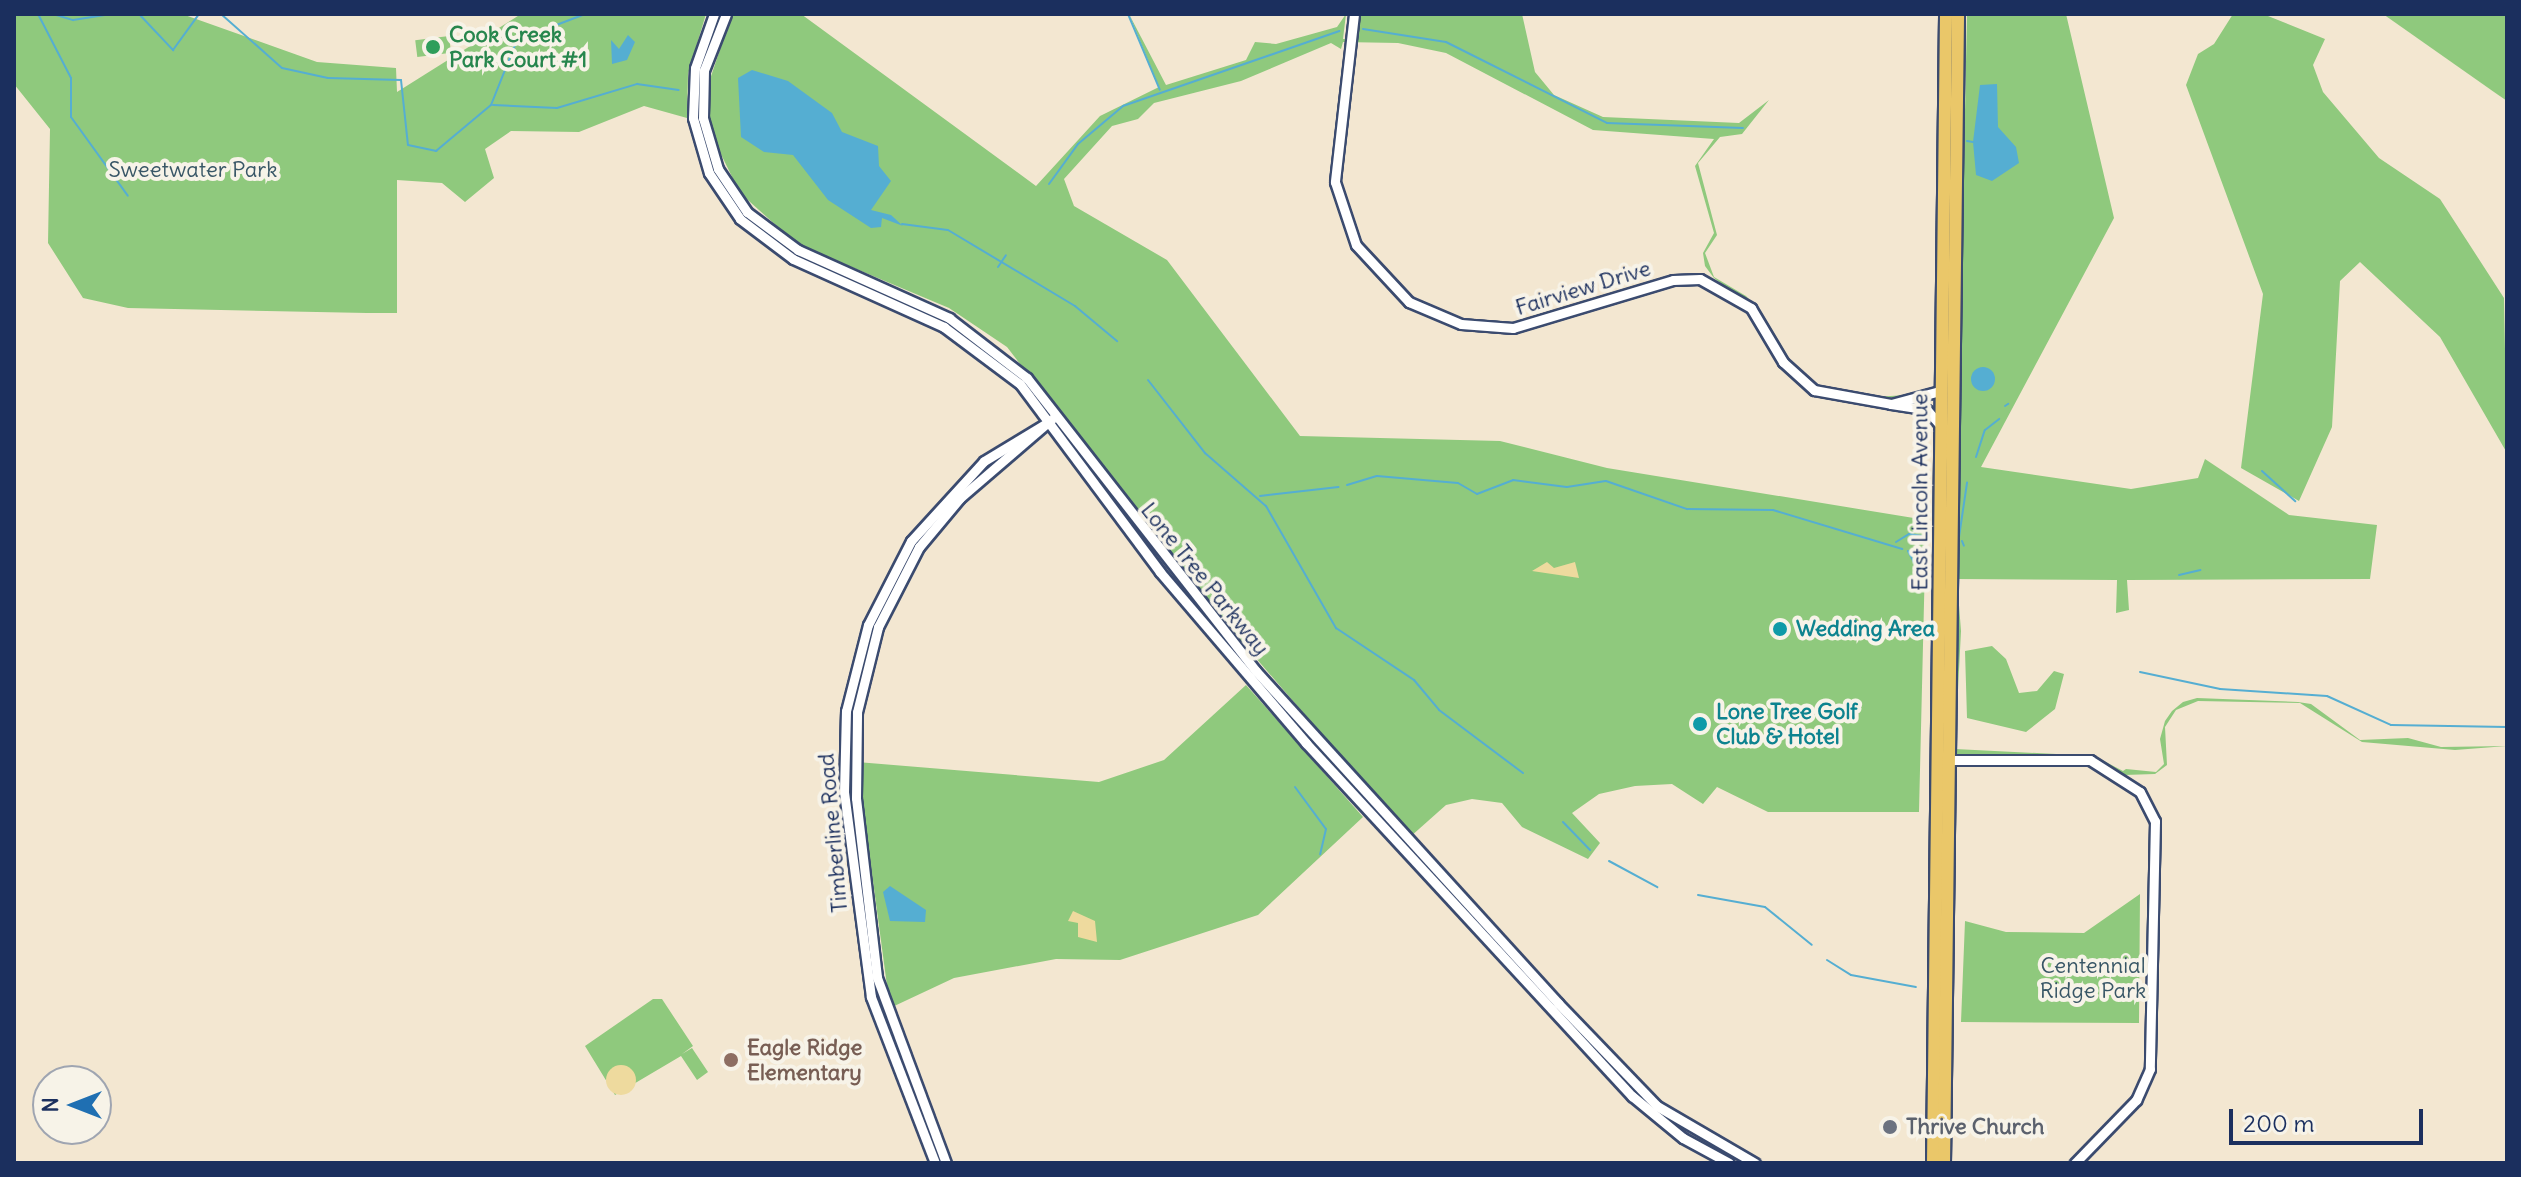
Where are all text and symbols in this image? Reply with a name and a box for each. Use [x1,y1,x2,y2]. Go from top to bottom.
place label: Cook Creek Park Court #1 [449,21,587,72]
marker: Cook Creek Park Court #1 [424,38,442,56]
park label: Sweetwater Park [109,157,277,183]
street label: Fairview Drive [1512,255,1654,321]
street label: East Lincoln Avenue [1907,393,1933,591]
street label: Lone Tree Parkway [1135,497,1275,661]
place label: Wedding Area [1796,616,1935,642]
marker: Wedding Area [1771,620,1789,638]
place label: Lone Tree Golf Club & Hotel [1716,698,1858,750]
marker: Lone Tree Golf Club & Hotel [1691,715,1709,733]
street label: Timberline Road [813,752,853,914]
park label: Centennial Ridge Park [2040,952,2146,1004]
place label: Eagle Ridge Elementary [747,1034,862,1086]
marker: Eagle Ridge Elementary [722,1051,740,1069]
north arrow [32,1065,112,1145]
scale bar [2233,1093,2427,1143]
text: N [36,1097,64,1113]
text: 200 m [2243,1108,2315,1138]
place label: Thrive Church [1906,1114,2044,1140]
marker: Thrive Church [1881,1118,1899,1136]

